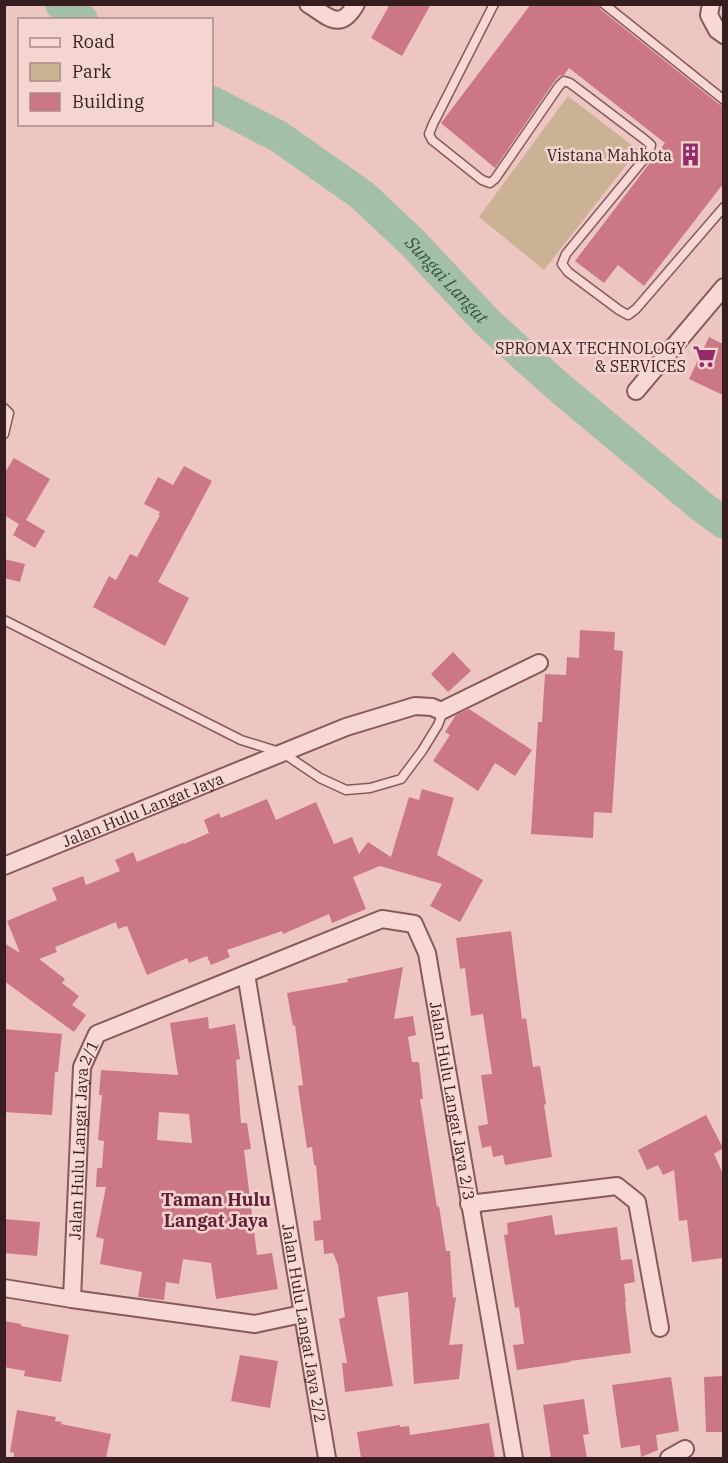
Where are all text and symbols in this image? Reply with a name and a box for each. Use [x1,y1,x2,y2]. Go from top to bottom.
legend [18,18,213,126]
text: Road [72,30,115,53]
text: Park [72,60,112,83]
text: Building [72,90,144,113]
building icon: Vistana Mahkota [677,142,703,168]
place label: Vistana Mahkota [547,145,672,165]
water label: Sungai Langat [400,230,494,329]
place label: SPROMAX TECHNOLOGY & SERVICES [495,338,686,376]
supermarket icon: SPROMAX TECHNOLOGY & SERVICES [691,344,717,370]
street label: Jalan Hulu Langat Jaya [59,768,227,851]
street label: Jalan Hulu Langat Jaya 2/3 [426,1000,479,1202]
street label: Jalan Hulu Langat Jaya 2/1 [65,1037,103,1240]
district label: Taman Hulu Langat Jaya [161,1188,271,1232]
street label: Jalan Hulu Langat Jaya 2/2 [278,1222,331,1424]

